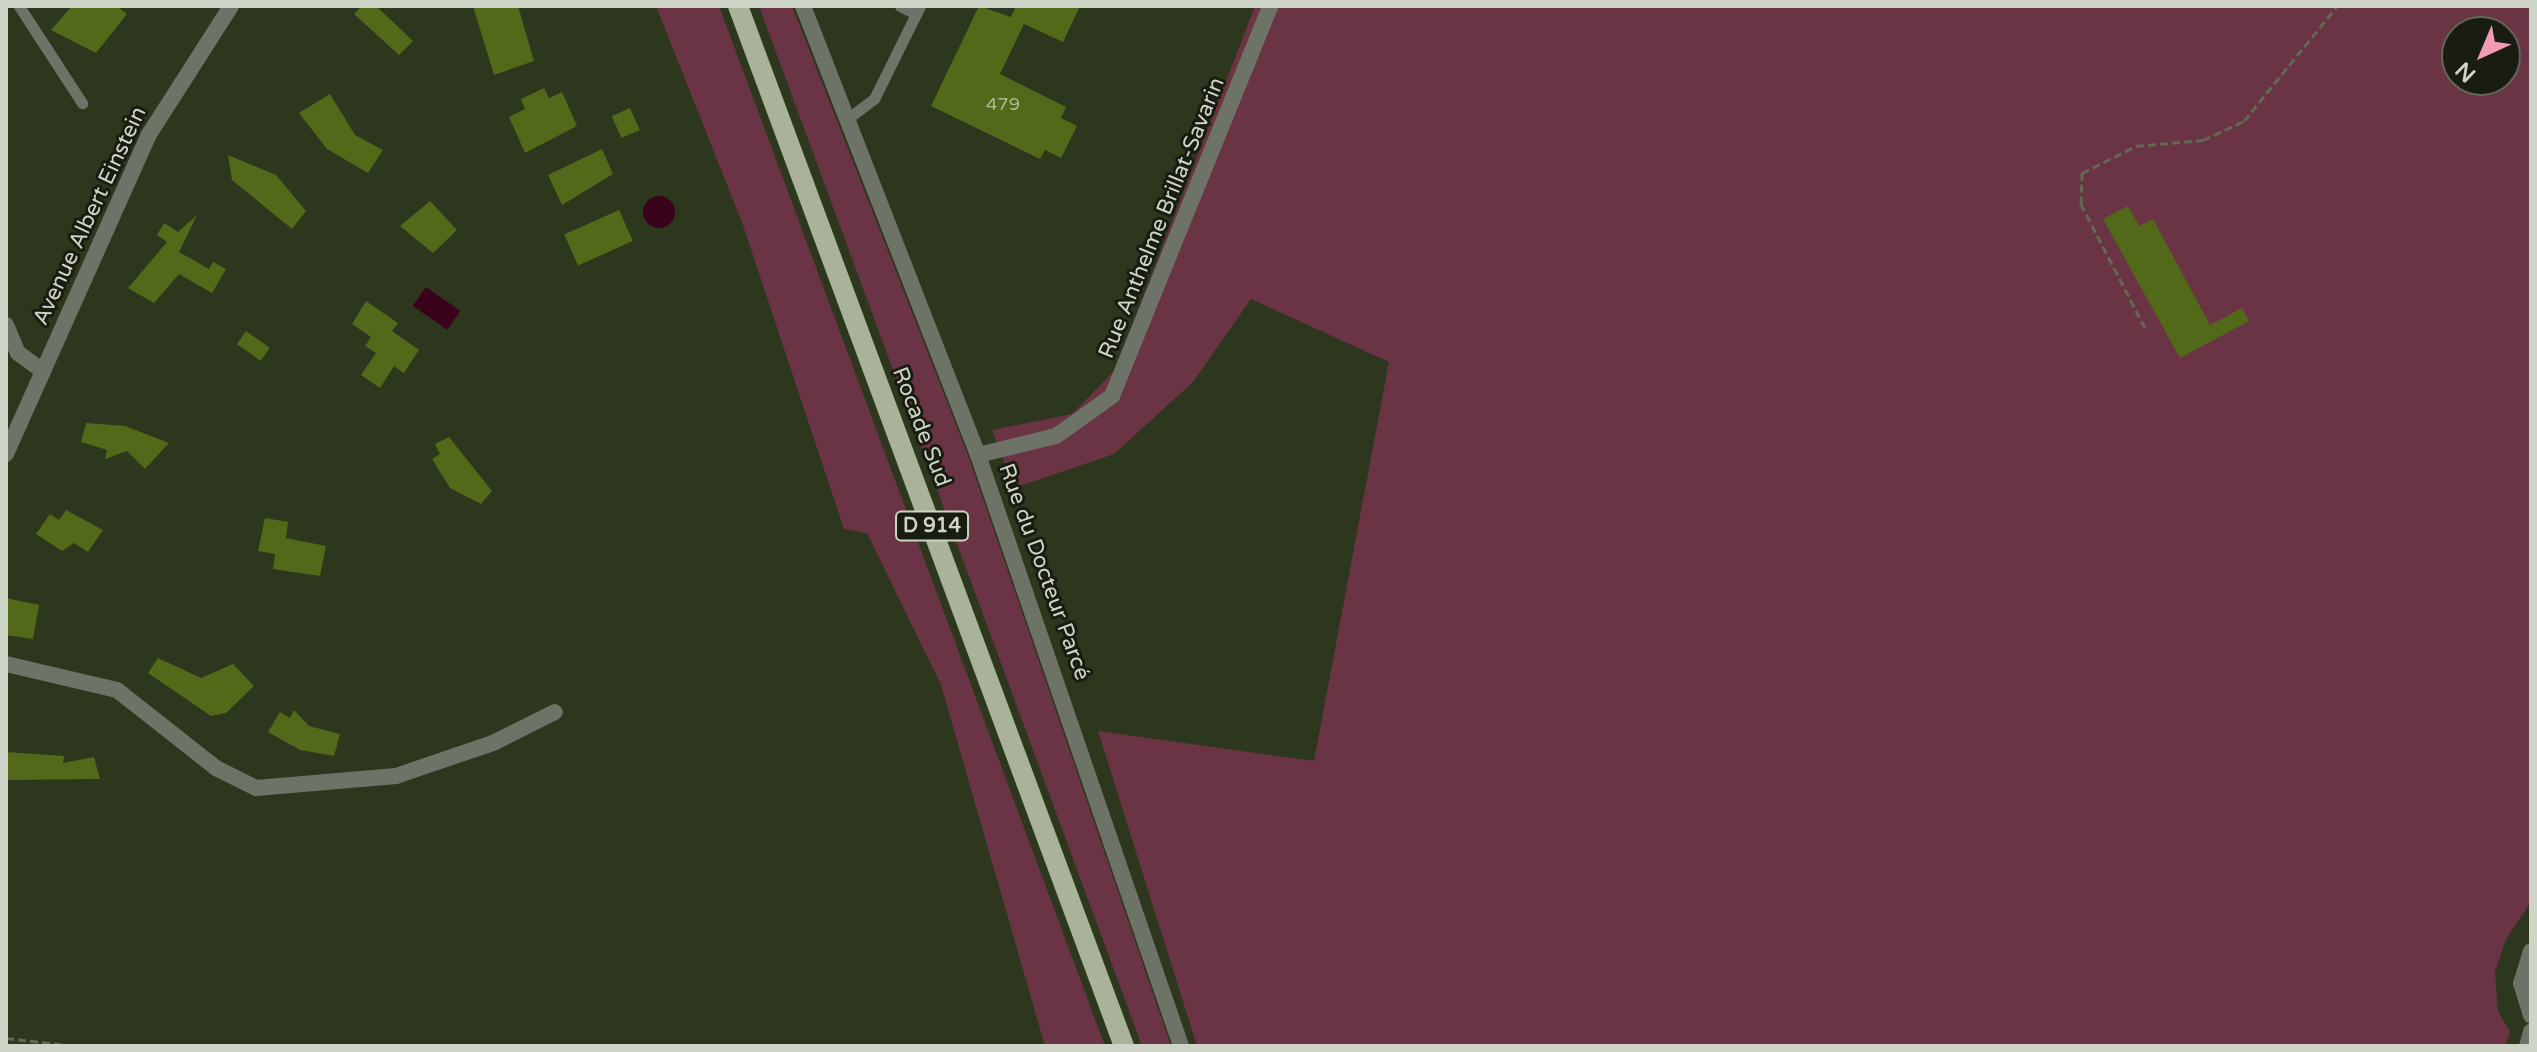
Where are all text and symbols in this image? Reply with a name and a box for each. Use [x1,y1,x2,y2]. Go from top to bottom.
north arrow [2441,16,2521,96]
text: N [2450,56,2481,87]
street label: Rue Anthelme Brillat-Savarin [1093,74,1231,362]
house number: 479 [986,93,1020,115]
street label: Avenue Albert Einstein [28,103,152,329]
street label: Rocade Sud [886,364,956,490]
street label: Rue du Docteur Parcé [993,460,1095,684]
road number: D 914 [894,510,970,542]

